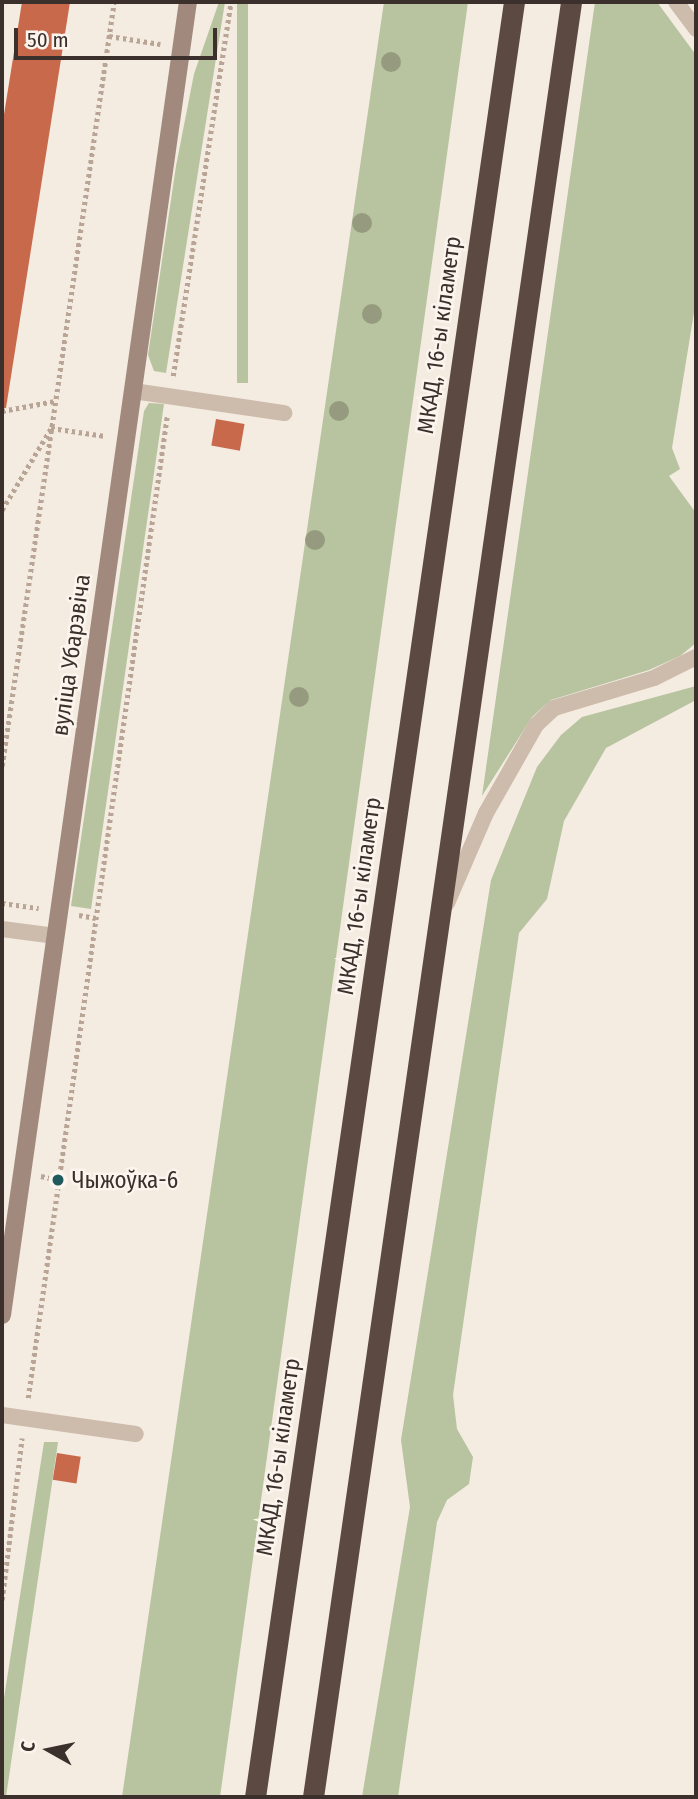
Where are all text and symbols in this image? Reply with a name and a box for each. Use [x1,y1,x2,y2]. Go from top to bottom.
scale bar [18,14,220,58]
text: 50 m [27,27,69,53]
street label: МКАД, 16-ы кіламетр [411,234,467,436]
street label: вуліца Убарэвіча [46,572,96,738]
street label: МКАД, 16-ы кіламетр [331,795,387,997]
place label: Чыжоўка-6 [72,1166,178,1194]
marker: Чыжоўка-6 [50,1172,66,1188]
street label: МКАД, 16-ы кіламетр [250,1356,306,1558]
north arrow [14,1715,84,1785]
text: С [16,1740,40,1753]

